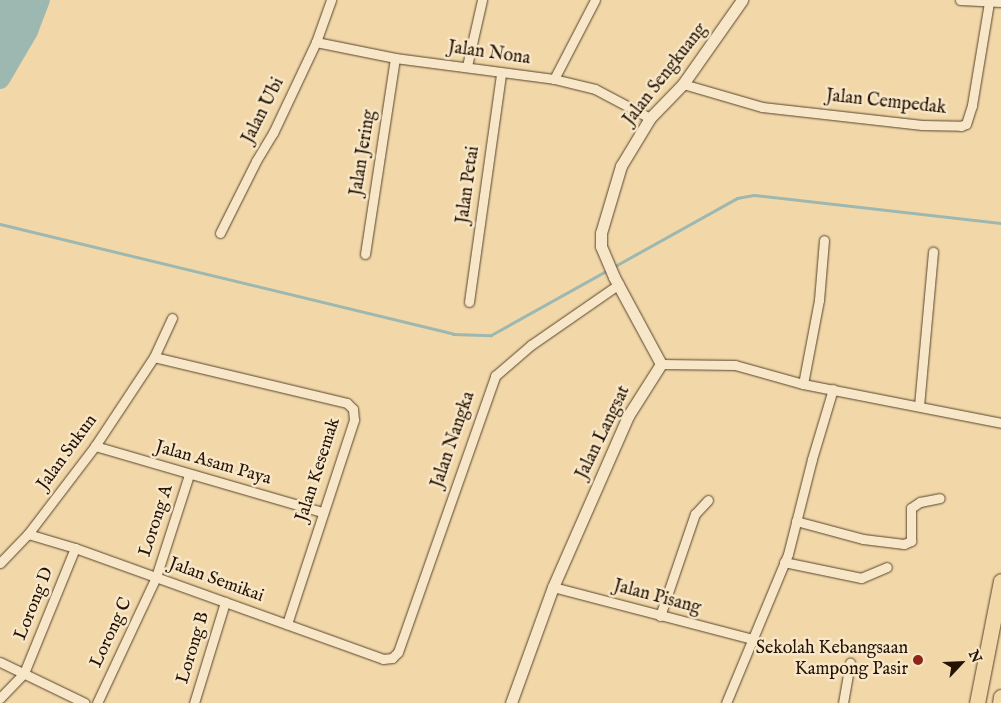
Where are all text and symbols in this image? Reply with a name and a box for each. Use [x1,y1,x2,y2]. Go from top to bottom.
street label: Jalan Sengkuang [619,20,713,130]
street label: Jalan Nona [446,38,532,70]
street label: Jalan Ubi [238,74,290,148]
street label: Jalan Cempedak [825,86,947,120]
street label: Jalan Jering [347,108,381,198]
street label: Jalan Petai [453,145,485,225]
street label: Jalan Langsat [572,383,636,483]
street label: Jalan Nangka [427,389,481,491]
street label: Jalan Sukun [33,411,103,495]
street label: Jalan Kesemak [292,415,346,525]
street label: Jalan Asam Paya [153,437,273,491]
street label: Lorong A [135,482,179,560]
street label: Jalan Semikai [166,554,266,608]
street label: Lorong D [11,564,59,644]
street label: Jalan Pisang [611,576,703,620]
street label: Lorong C [86,594,138,672]
street label: Lorong B [173,609,215,687]
north arrow [936,638,986,688]
place label: Sekolah Kebangsaan Kampong Pasir [756,639,908,682]
text: N [964,647,985,666]
marker: Sekolah Kebangsaan Kampong Pasir [912,654,924,666]

